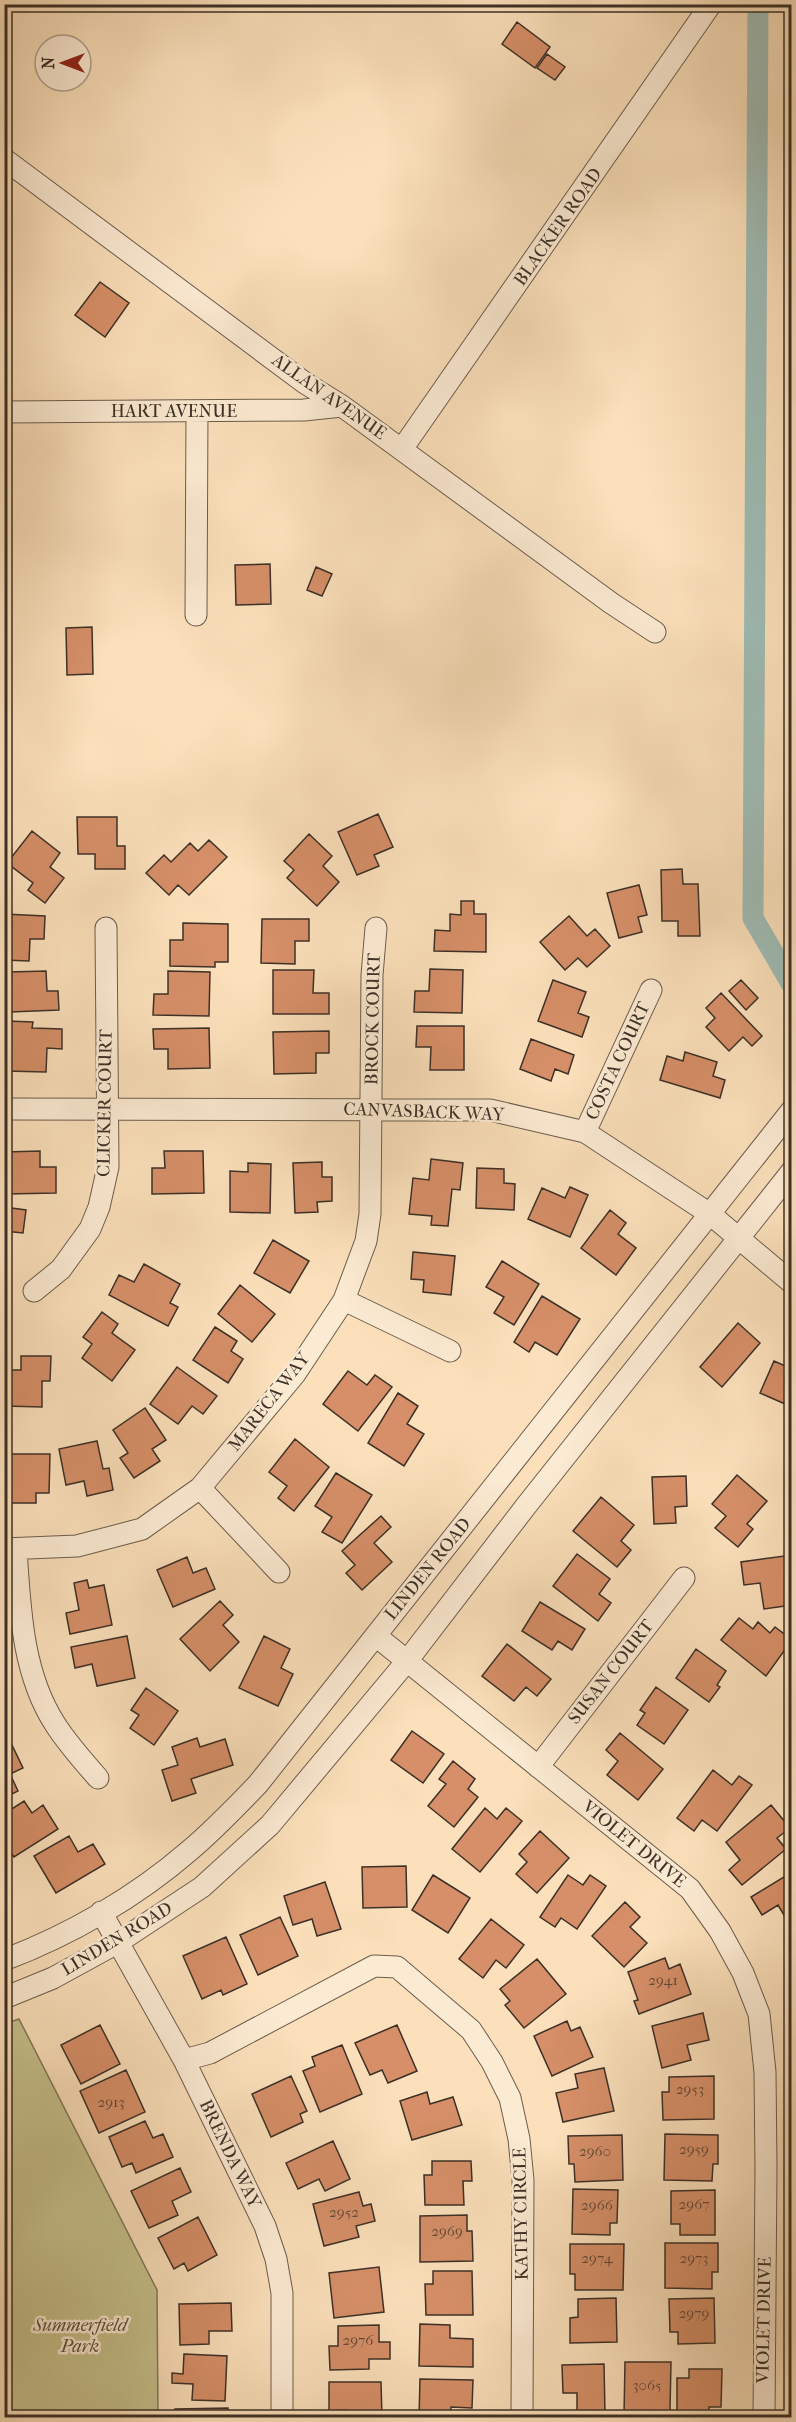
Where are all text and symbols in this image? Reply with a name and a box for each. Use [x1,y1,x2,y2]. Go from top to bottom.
north arrow [33,33,93,93]
text: N [39,56,58,69]
street label: BLACKER ROAD [510,164,606,290]
street label: ALLAN AVENUE [267,349,390,444]
street label: HART AVENUE [111,401,237,422]
street label: BROCK COURT [361,952,385,1085]
street label: COSTA COURT [582,998,655,1123]
street label: CLICKER COURT [93,1028,117,1177]
street label: CANVASBACK WAY [343,1099,506,1125]
street label: MARECA WAY [224,1348,315,1456]
street label: LINDEN ROAD [380,1514,476,1624]
street label: SUSAN COURT [564,1615,659,1728]
street label: VIOLET DRIVE [577,1795,690,1892]
street label: LINDEN ROAD [58,1898,176,1980]
house number: 2941 [648,1971,678,1989]
house number: 2953 [676,2080,704,2098]
house number: 2913 [97,2093,125,2111]
street label: BRENDA WAY [195,2096,266,2212]
house number: 2959 [679,2140,709,2158]
house number: 2960 [579,2142,611,2160]
street label: KATHY CIRCLE [509,2147,533,2280]
house number: 2967 [679,2195,709,2213]
house number: 2966 [581,2196,614,2214]
house number: 2952 [329,2203,359,2221]
house number: 2969 [431,2222,463,2240]
house number: 2974 [581,2249,614,2267]
house number: 2973 [680,2249,708,2267]
street label: VIOLET DRIVE [752,2256,776,2385]
house number: 2979 [679,2304,709,2322]
park label: Summerfield Park [32,2315,130,2357]
house number: 2976 [343,2331,374,2349]
house number: 3065 [632,2376,662,2394]

